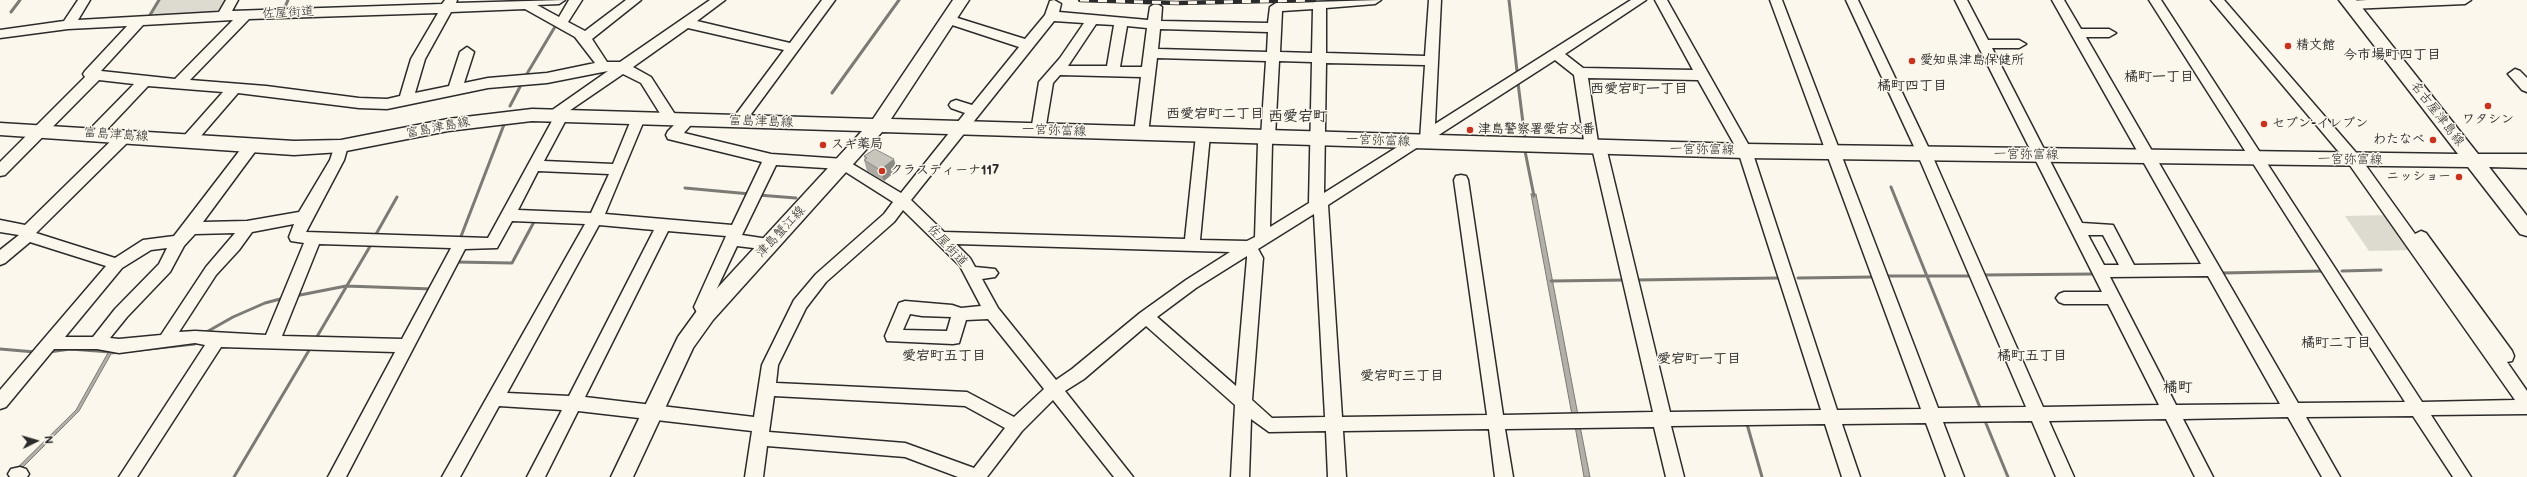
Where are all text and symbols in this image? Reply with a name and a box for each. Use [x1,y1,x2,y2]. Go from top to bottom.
street label: 佐屋街道 [262,4,314,22]
place label: 精文館 [2296,38,2335,54]
marker: 精文館 [2283,41,2293,51]
district label: 今市場町四丁目 [2343,47,2441,63]
place label: 愛知県津島保健所 [1920,53,2024,69]
marker: 愛知県津島保健所 [1907,56,1917,66]
district label: 橘町一丁目 [2124,69,2194,85]
district label: 橘町四丁目 [1877,78,1947,94]
street label: 名古屋津島線 [2407,78,2467,150]
district label: 西愛宕町一丁目 [1590,81,1688,97]
marker: ワタシン [2483,101,2493,111]
district label: 西愛宕町二丁目 [1166,106,1264,122]
district label: 西愛宕町 [1268,108,1328,126]
place label: ワタシン [2462,112,2514,128]
street label: 富島津島線 [728,113,794,131]
street label: 富島津島線 [405,114,471,142]
place label: セブン-イレブン [2272,116,2368,132]
marker: セブン-イレブン [2259,119,2269,129]
street label: 一宮弥富線 [1021,122,1087,140]
place label: 津島警察署愛宕交番 [1478,122,1595,138]
street label: 富島津島線 [83,125,149,145]
marker: 津島警察署愛宕交番 [1465,125,1475,135]
street label: 一宮弥富線 [1345,132,1411,150]
place label: わたなべ [2373,132,2425,148]
marker: わたなべ [2428,135,2438,145]
place label: スギ薬局 [831,137,883,153]
marker: スギ薬局 [818,140,828,150]
street label: 一宮弥富線 [1669,142,1735,158]
street label: 一宮弥富線 [1993,147,2059,163]
street label: 一宮弥富線 [2317,152,2383,168]
place label: クラスティーナ117 [890,163,999,179]
marker: クラスティーナ117 [877,166,887,176]
place label: ニッショー [2387,169,2451,185]
marker: ニッショー [2454,172,2464,182]
street label: 津島蟹江線 [753,203,809,261]
street label: 佐屋街道 [924,222,970,270]
district label: 橘町二丁目 [2301,335,2371,351]
district label: 愛宕町五丁目 [902,348,986,364]
district label: 橘町五丁目 [1997,348,2067,364]
district label: 愛宕町一丁目 [1657,351,1741,367]
district label: 愛宕町三丁目 [1360,368,1444,384]
district label: 橘町 [2163,379,2193,397]
north arrow [16,421,56,461]
text: N [42,435,55,445]

